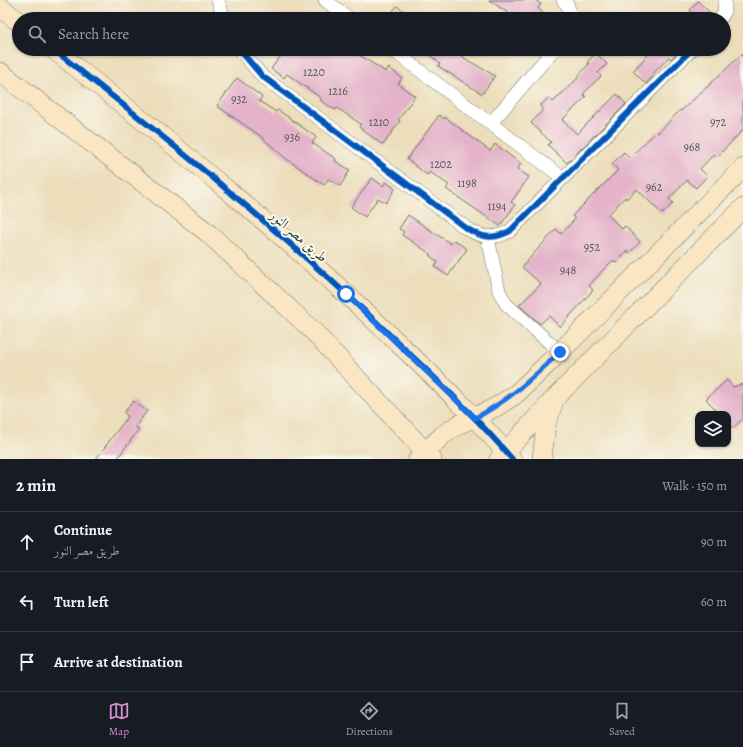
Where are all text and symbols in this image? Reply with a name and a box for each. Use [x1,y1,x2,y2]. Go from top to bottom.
search box [12,12,731,56]
icon: search [26,23,48,45]
text: Search here [58,24,129,44]
house number: 1220 [303,64,325,80]
house number: 1216 [328,83,348,99]
house number: 932 [231,91,247,107]
house number: 1210 [369,114,389,130]
house number: 972 [710,114,726,130]
house number: 936 [284,129,300,145]
house number: 968 [684,139,701,155]
house number: 1202 [430,156,452,172]
house number: 1198 [457,175,477,191]
house number: 962 [646,179,663,195]
house number: 1194 [487,198,507,214]
street label: طريق مصر النور [264,205,332,267]
house number: 952 [584,239,600,255]
house number: 948 [560,262,577,278]
route start [337,285,355,303]
route end [551,343,569,361]
map controls [695,411,731,447]
button: layers [695,411,731,447]
text: 2 min [16,474,56,497]
text: Walk · 150 m [662,477,727,494]
text: Continue [54,520,112,540]
icon: ahead [16,531,38,553]
text: 90 m [701,533,727,550]
text: طريق مصر النور [54,542,120,559]
icon: left [16,591,38,613]
text: Turn left [54,592,109,612]
text: 60 m [701,593,727,610]
icon: arrive [16,651,38,673]
text: Arrive at destination [54,652,183,672]
tab: Map [108,700,130,739]
tab: Directions [346,700,393,739]
tab: Saved [609,700,635,739]

